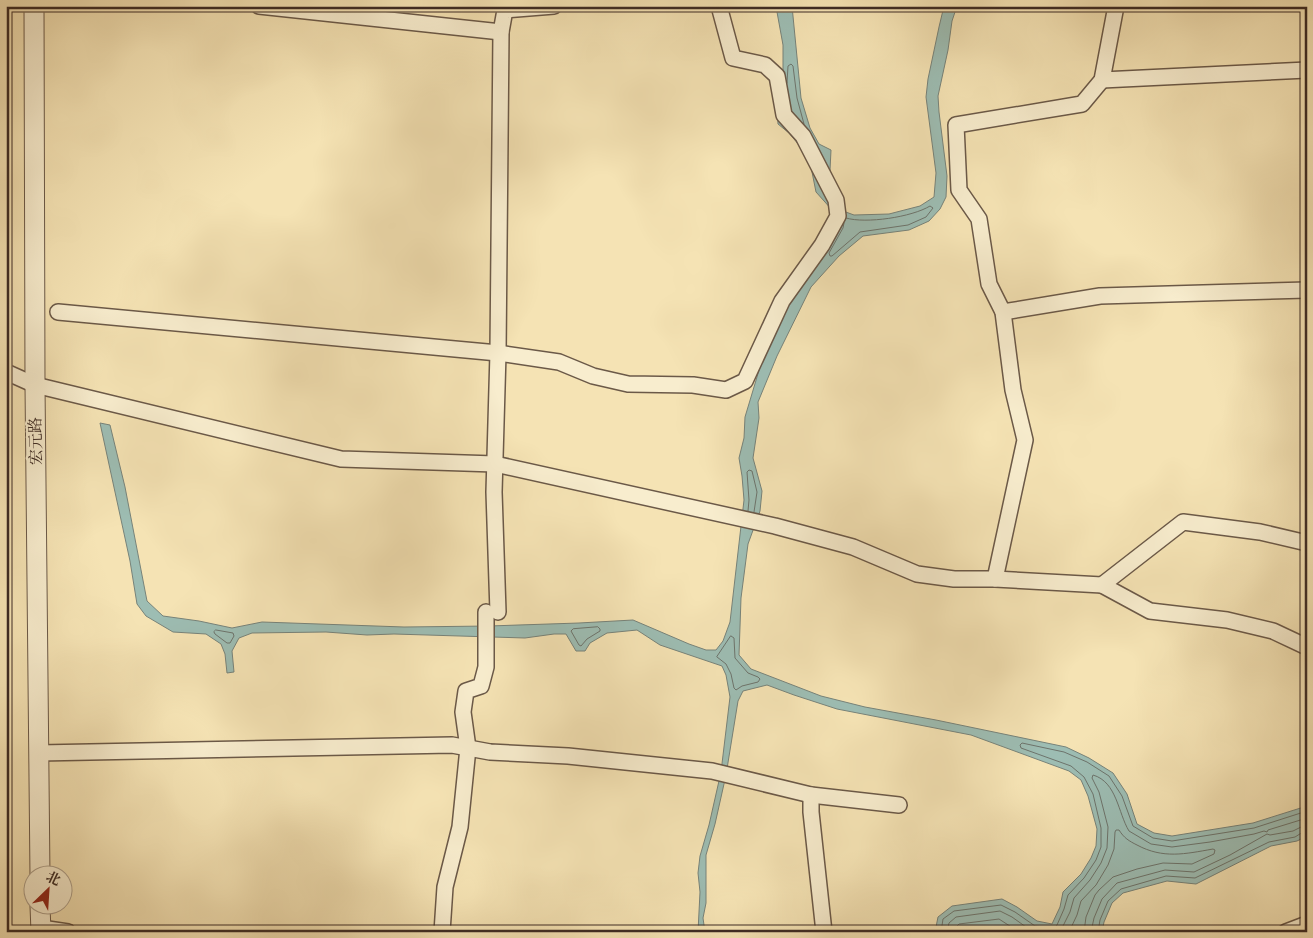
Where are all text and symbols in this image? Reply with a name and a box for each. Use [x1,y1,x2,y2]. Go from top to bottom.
street label: 宏元路 [25,417,47,465]
north arrow [22,866,72,916]
text: 北 [43,867,64,890]

